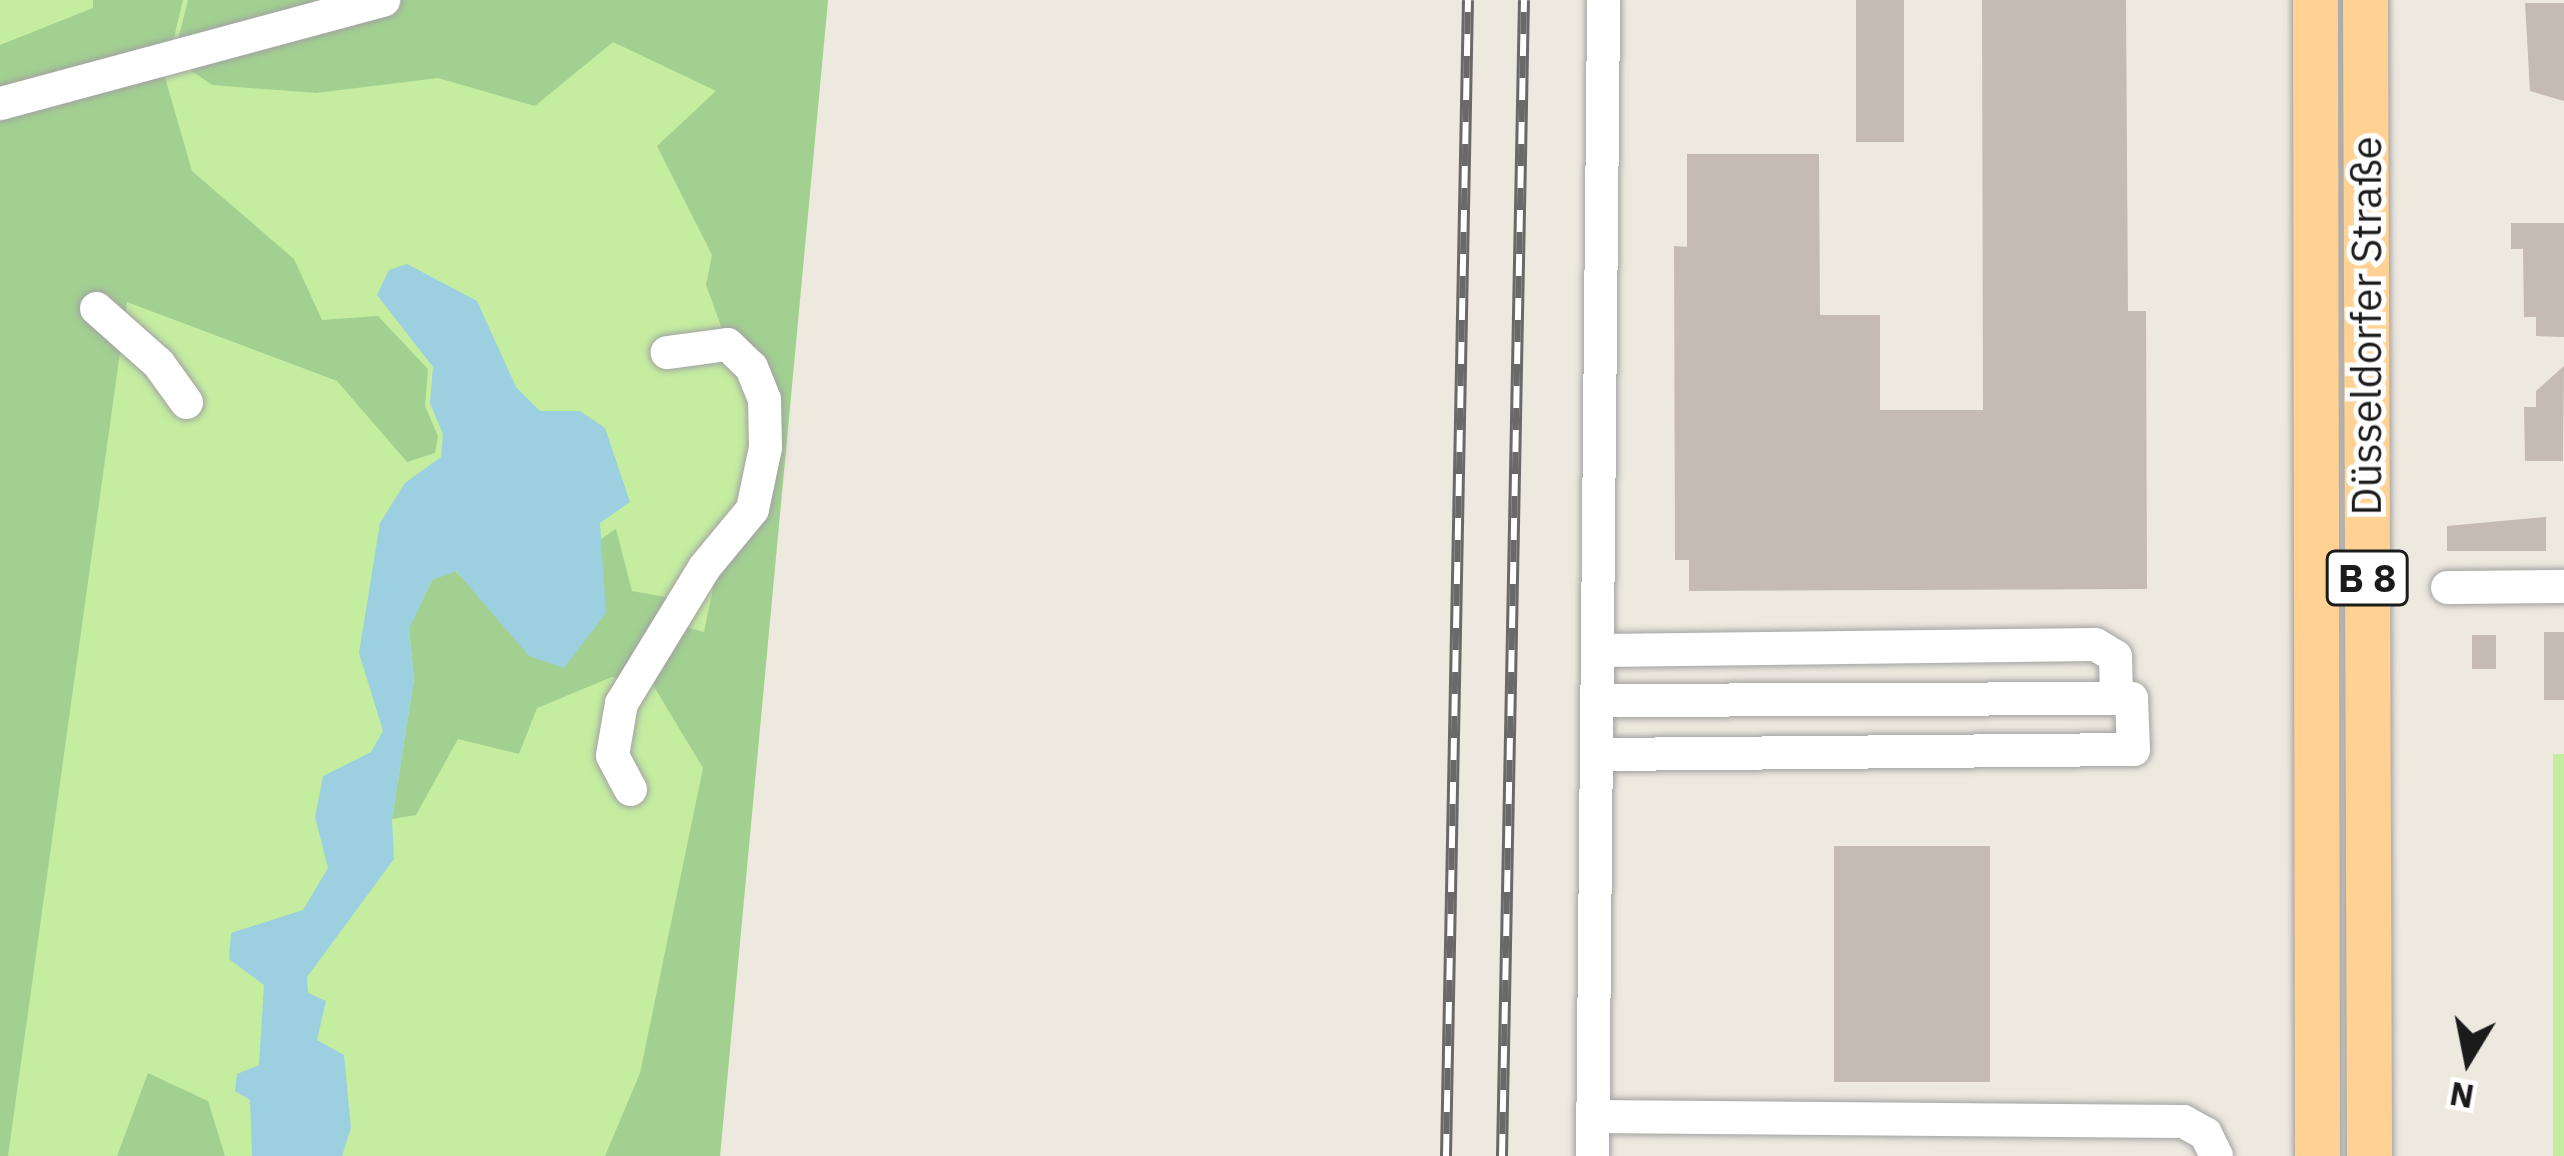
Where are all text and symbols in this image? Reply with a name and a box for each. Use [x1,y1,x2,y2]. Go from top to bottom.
street label: Düsseldorfer Straße [2341,136,2391,516]
road number: B 8 [2325,545,2409,611]
north arrow [2408,1000,2528,1120]
text: N [2446,1073,2477,1119]

